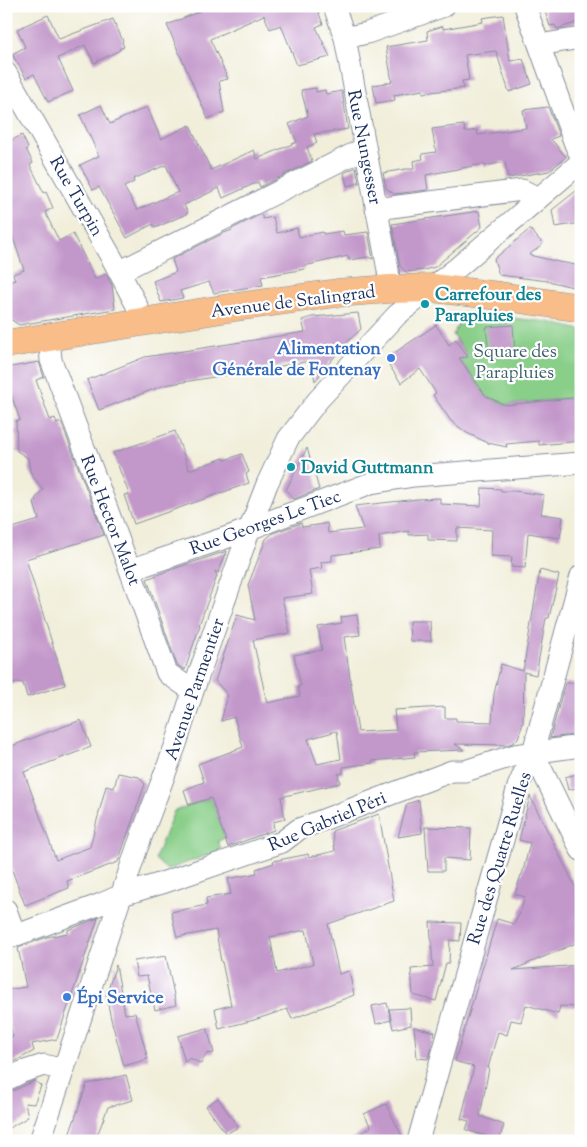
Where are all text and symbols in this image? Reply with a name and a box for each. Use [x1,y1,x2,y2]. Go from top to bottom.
street label: Rue Nungesser [339,88,387,207]
street label: Rue Turpin [42,152,109,242]
street label: Avenue de Stalingrad [209,280,377,326]
place label: Carrefour des Parapluies [435,283,541,330]
marker: Carrefour des Parapluies [419,298,431,310]
place label: Alimentation Générale de Fontenay [213,337,381,384]
park label: Square des Parapluies [473,340,557,387]
marker: Alimentation Générale de Fontenay [385,352,397,364]
street label: Rue Hector Malot [72,452,146,590]
place label: David Guttmann [301,456,434,482]
marker: David Guttmann [285,461,297,473]
street label: Rue Georges Le Tiec [186,484,345,563]
street label: Avenue Parmentier [159,615,232,764]
street label: Rue des Quatre Ruelles [462,769,540,948]
street label: Rue Gabriel Péri [265,786,391,859]
place label: Épi Service [77,985,164,1012]
marker: Épi Service [61,991,73,1003]

